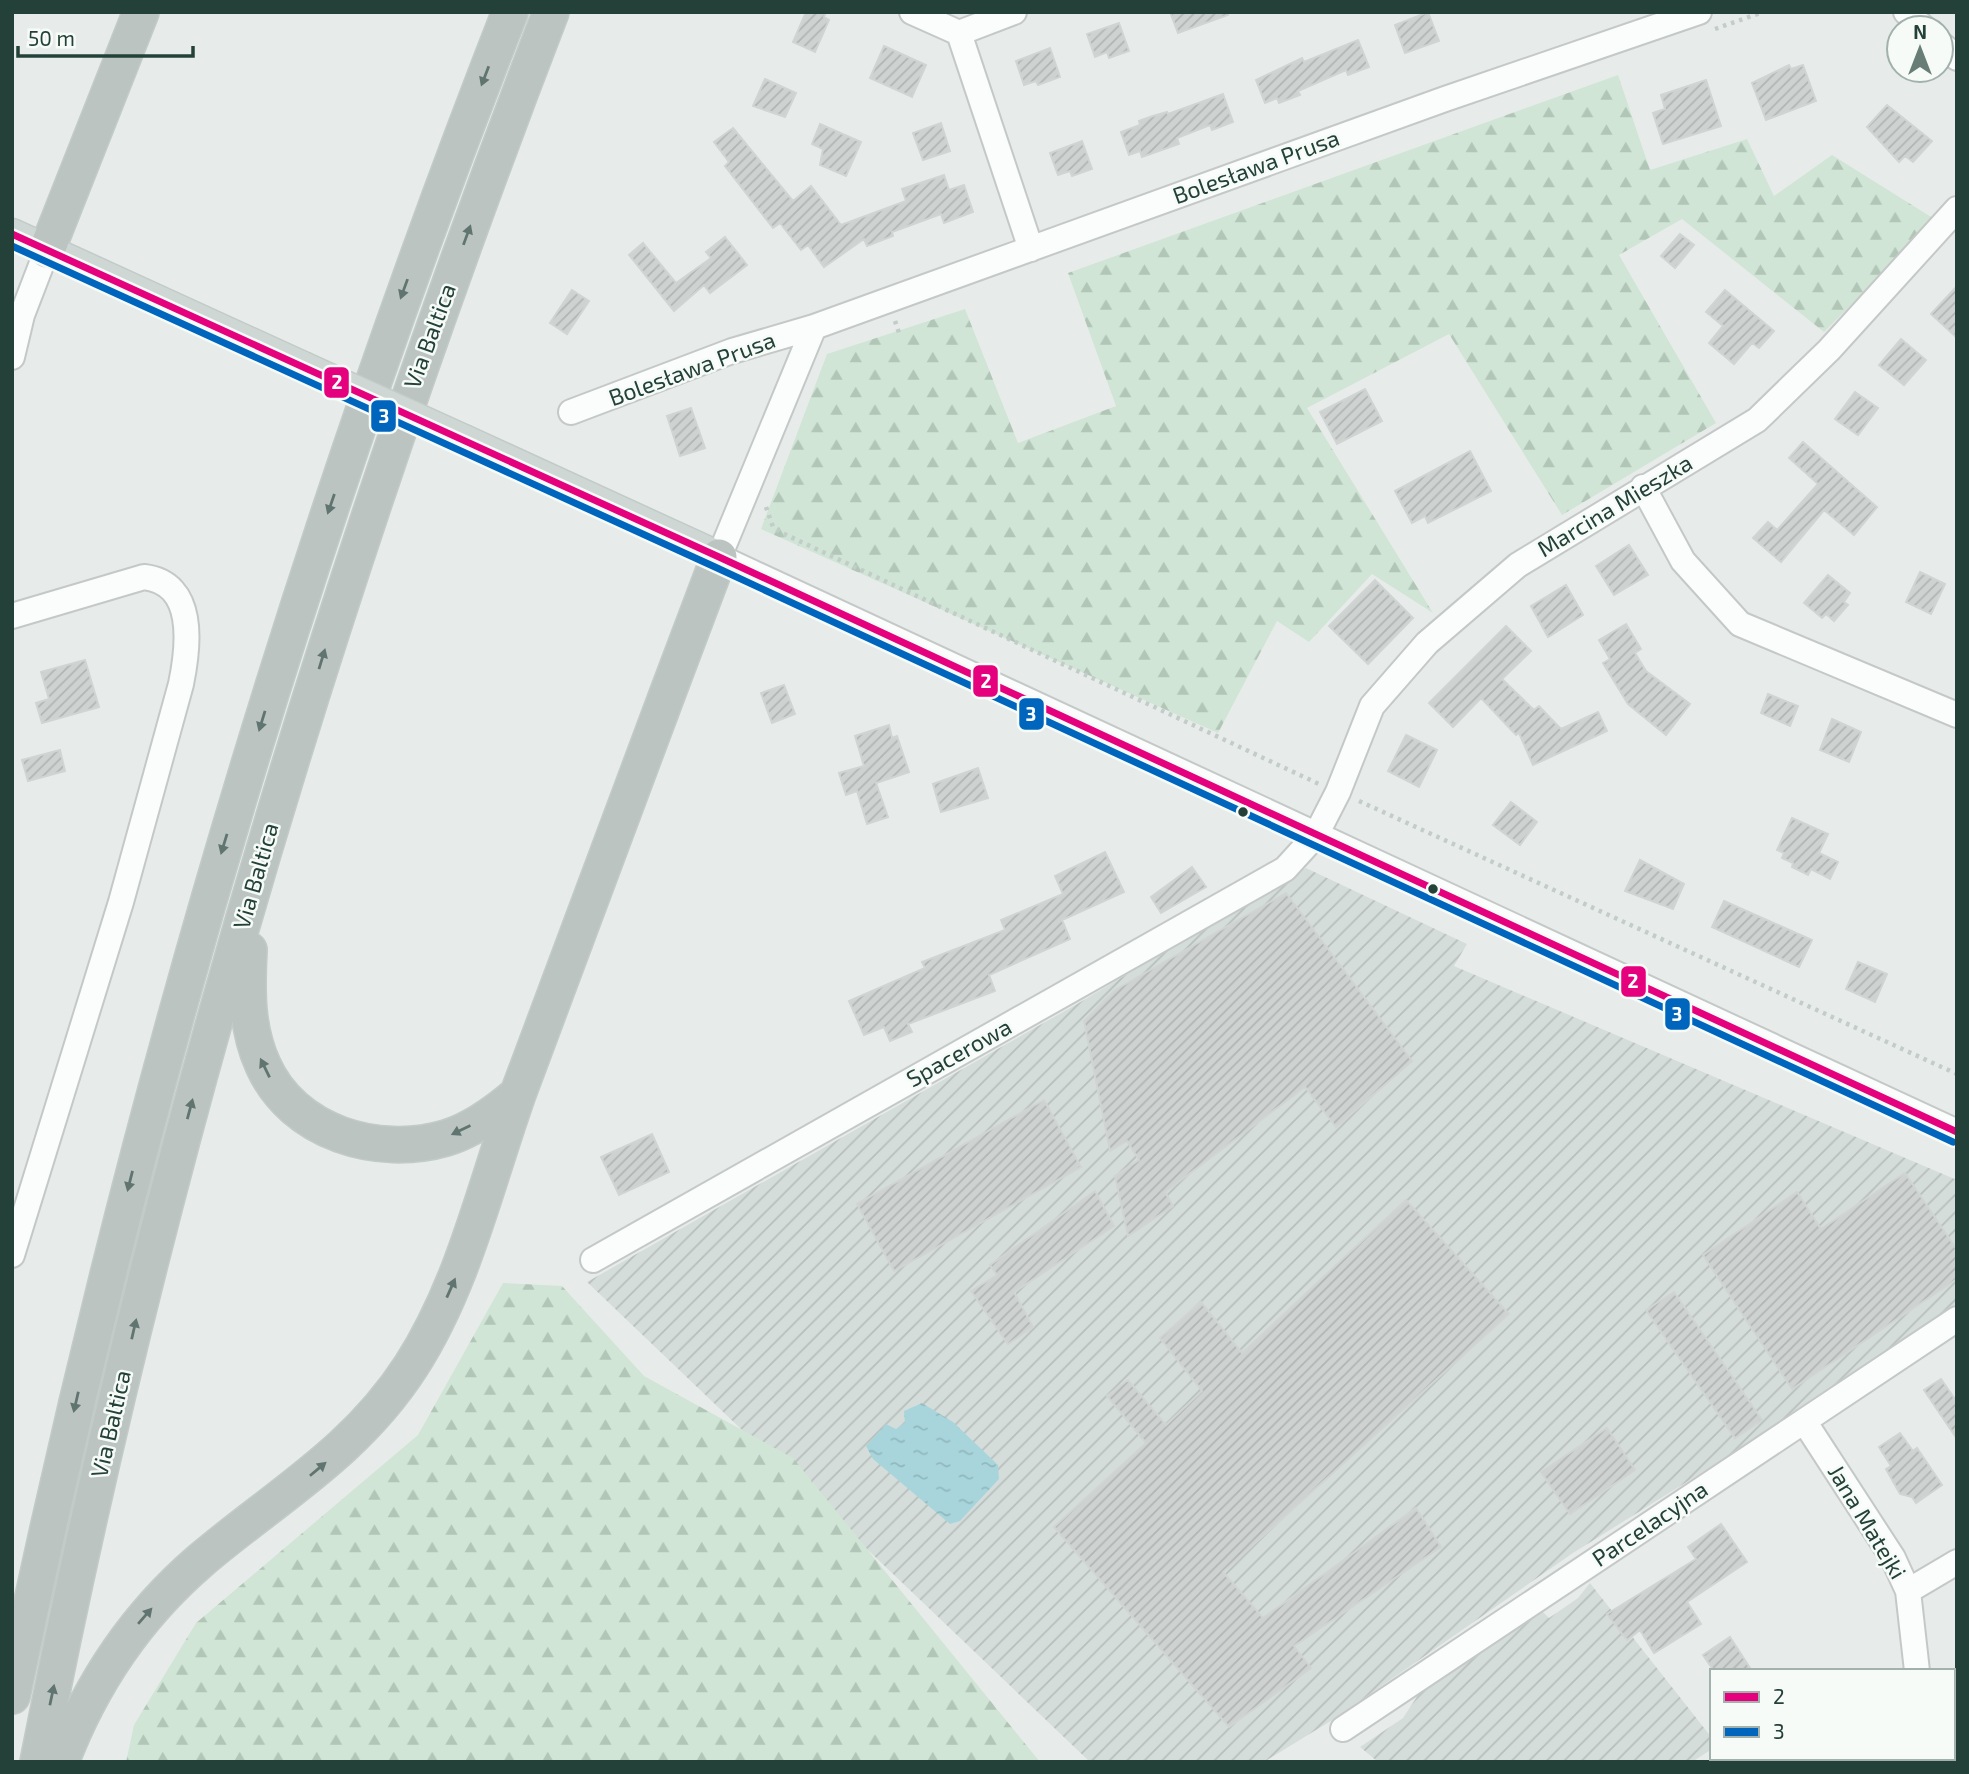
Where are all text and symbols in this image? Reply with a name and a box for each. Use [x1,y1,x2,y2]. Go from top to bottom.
scale bar [18,14,192,58]
north arrow [1885,14,1955,84]
text: N [1913,20,1927,43]
text: 50 m [28,25,75,50]
one-way arrow [479,65,490,86]
street label: Bolesława Prusa [1169,123,1343,209]
one-way arrow [462,224,473,245]
one-way arrow [399,278,410,299]
street label: Via Baltica [397,279,461,392]
street label: Bolesława Prusa [605,325,779,411]
line badge: 2 [323,366,350,399]
text: 2 [331,370,343,393]
line badge: 3 [370,399,397,433]
text: 3 [379,404,389,427]
street label: Marcina Mieszka [1532,448,1697,562]
one-way arrow [325,494,336,515]
one-way arrow [318,648,328,669]
line badge: 2 [972,664,999,698]
text: 2 [980,669,992,692]
line badge: 3 [1018,697,1045,731]
text: 3 [1026,702,1036,725]
one-way arrow [256,710,266,731]
unlabelled marker [1236,805,1250,819]
street label: Via Baltica [227,819,284,932]
one-way arrow [219,833,229,854]
unlabelled marker [1426,882,1440,896]
line badge: 2 [1620,965,1647,998]
text: 2 [1627,969,1639,992]
line badge: 3 [1664,997,1691,1031]
text: 3 [1672,1002,1682,1025]
street label: Spacerowa [901,1012,1016,1092]
one-way arrow [259,1058,271,1078]
one-way arrow [186,1098,196,1119]
one-way arrow [451,1125,471,1136]
one-way arrow [125,1171,135,1192]
one-way arrow [446,1277,457,1298]
one-way arrow [128,1318,139,1340]
street label: Via Baltica [84,1367,136,1480]
one-way arrow [71,1391,82,1413]
street label: Jana Matejki [1823,1459,1913,1584]
one-way arrow [309,1461,327,1477]
street label: Parcelacyjna [1586,1474,1712,1572]
one-way arrow [137,1608,152,1625]
legend [1710,1669,1955,1760]
text: 2 [1773,1683,1785,1708]
one-way arrow [46,1684,57,1706]
text: 3 [1773,1718,1785,1743]

